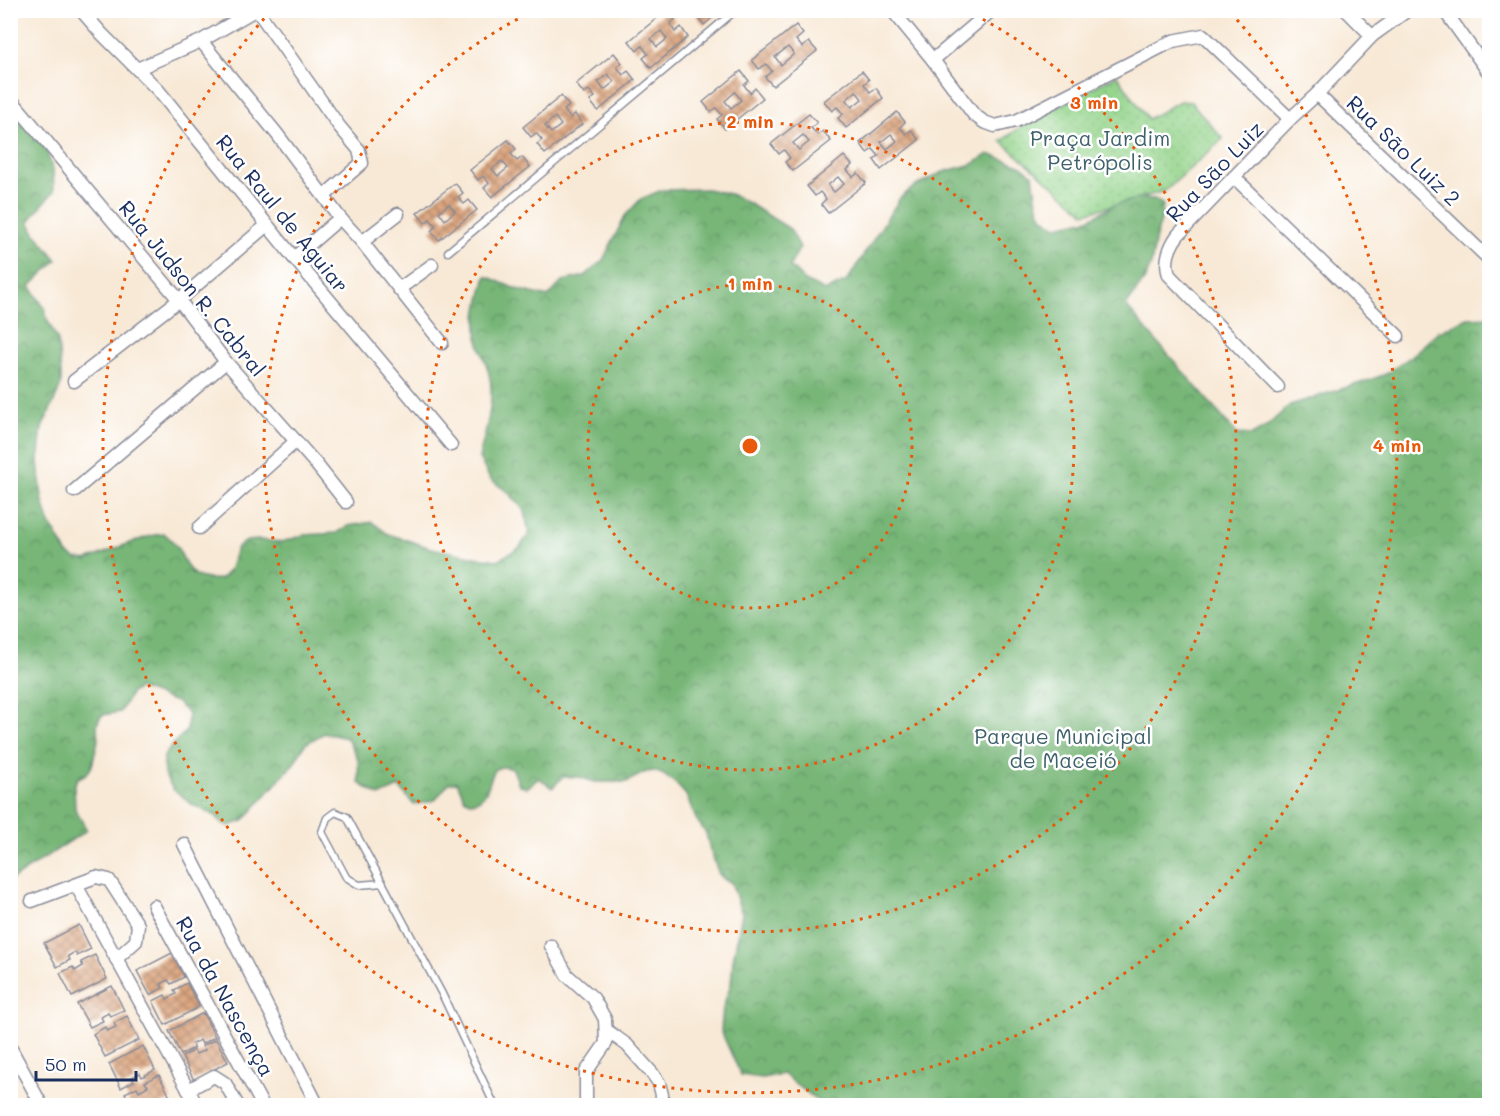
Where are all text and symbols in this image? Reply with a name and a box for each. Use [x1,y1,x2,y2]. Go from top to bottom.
street label: Rua São Luiz 2 [1341,89,1467,211]
text: 3 min [1070,90,1118,114]
text: 2 min [726,109,774,133]
street label: Rua São Luiz [1159,115,1269,227]
park label: Praça Jardim Petrópolis [1030,124,1170,175]
street label: Rua Raul de Aguiar [211,128,355,298]
street label: Rua Judson R. Cabral [114,194,272,382]
text: 1 min [727,271,773,295]
text: 4 min [1373,433,1421,457]
centre of rings [740,436,760,456]
park label: Parque Municipal de Maceió [974,722,1152,773]
street label: Rua da Nascença [171,911,281,1081]
scale bar [36,1044,136,1082]
text: 50 m [45,1052,87,1076]

